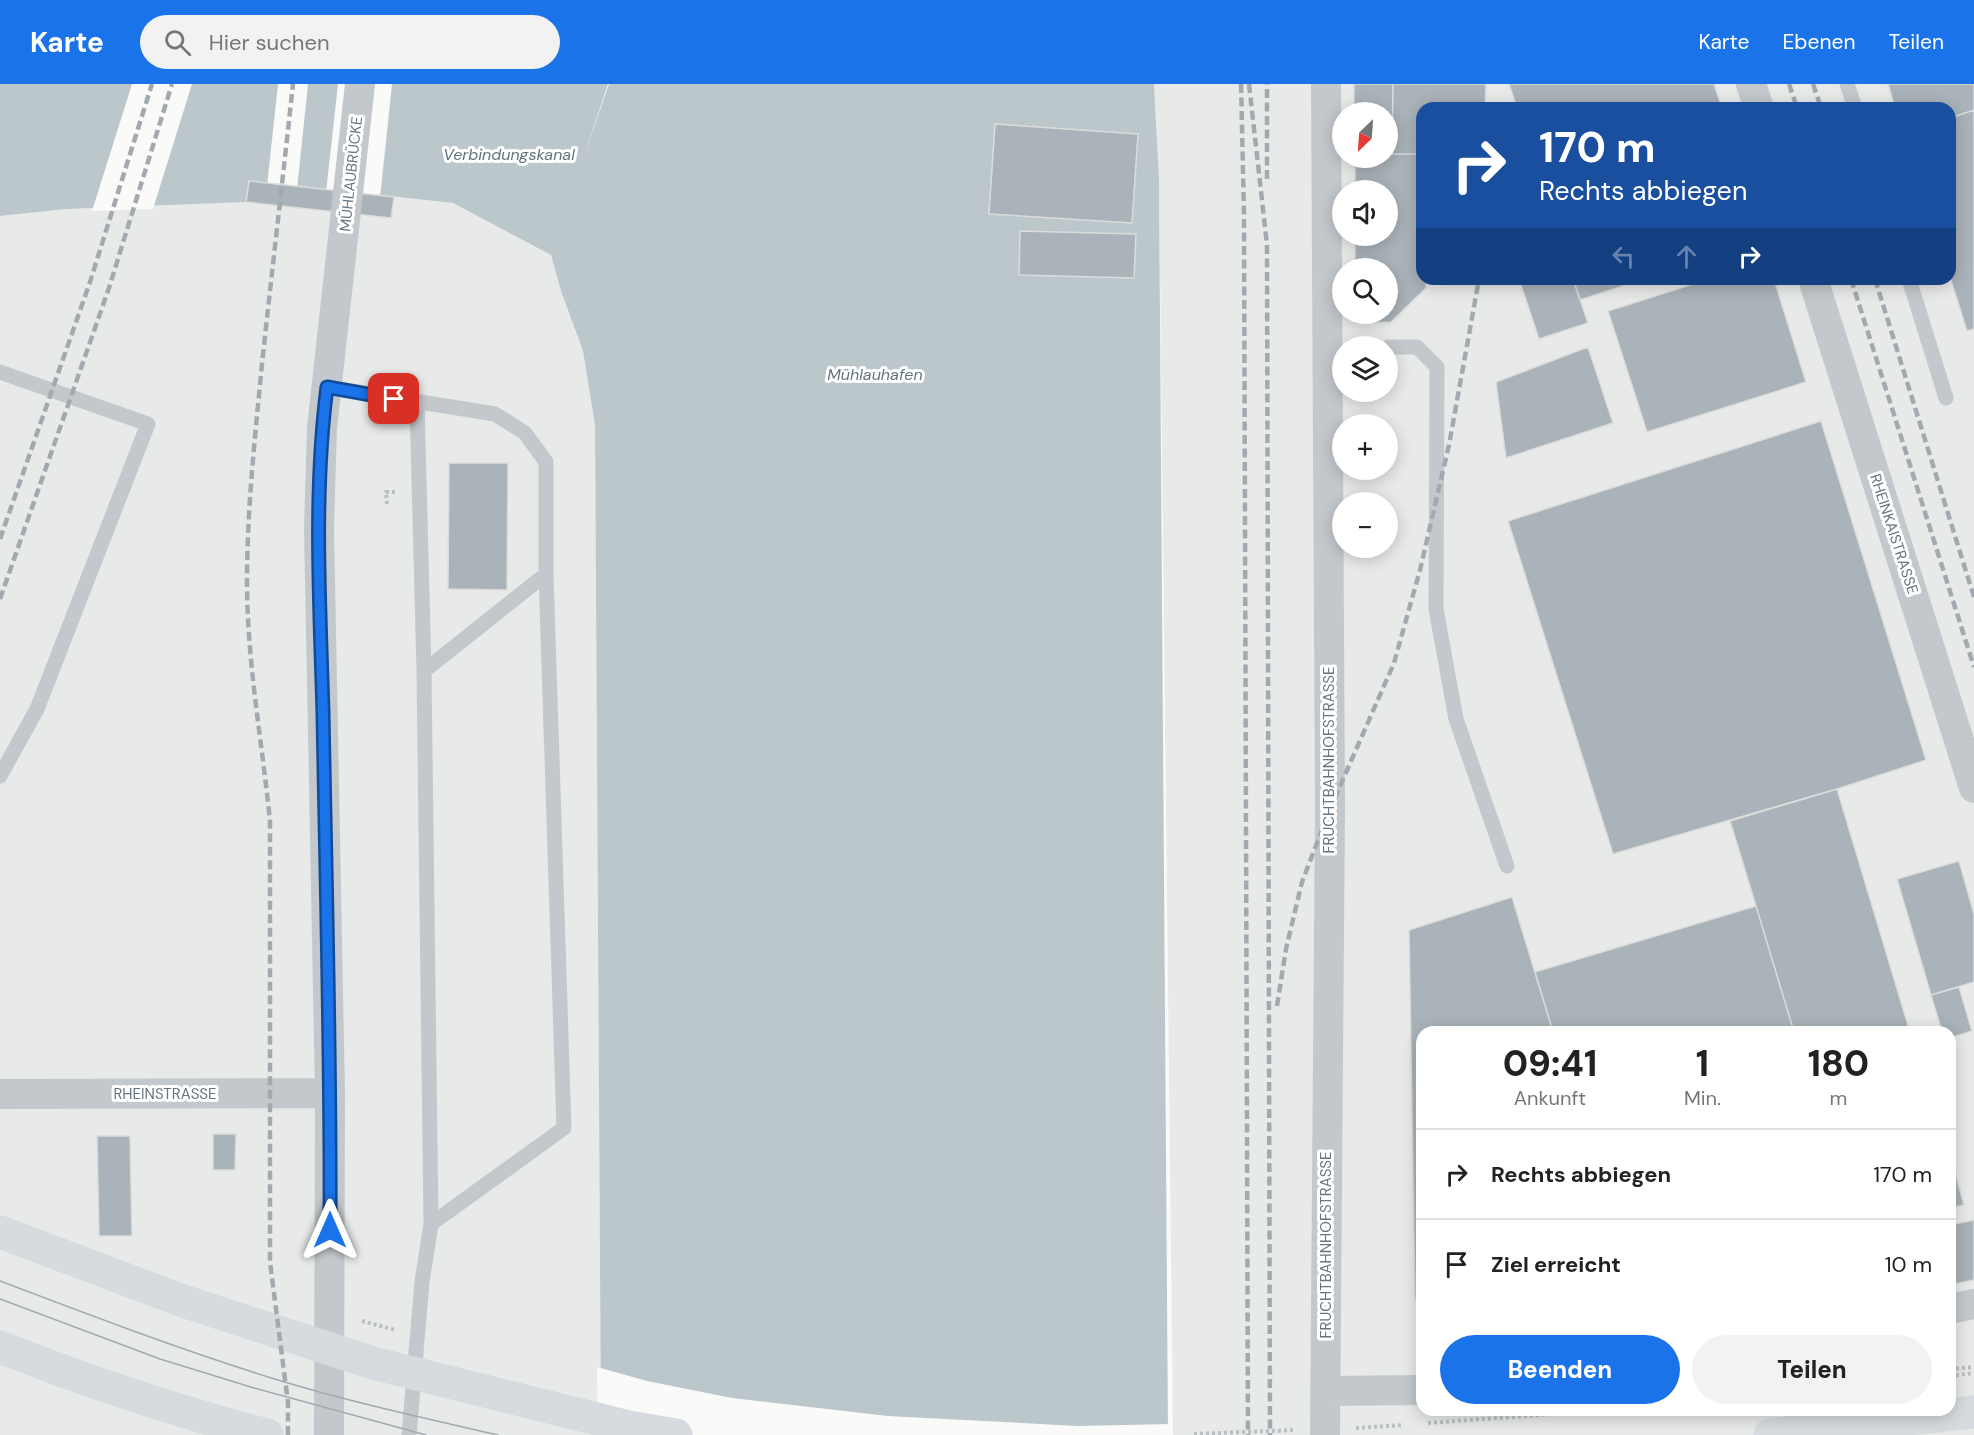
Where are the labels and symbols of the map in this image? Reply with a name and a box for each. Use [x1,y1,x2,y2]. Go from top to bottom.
north arrow [1332,102,1398,168]
street label: MÜHLAUBRÜCKE [335,115,367,233]
water label: Verbindungskanal [443,144,575,165]
water label: Mühlauhafen [827,364,923,385]
pin [368,373,419,424]
street label: RHEINKAISTRASSE [1865,471,1923,597]
street label: FRUCHTBAHNHOFSTRASSE [1319,666,1339,854]
street label: RHEINSTRASSE [113,1084,217,1104]
street label: FRUCHTBAHNHOFSTRASSE [1316,1151,1336,1339]
position arrow [298,1198,362,1262]

